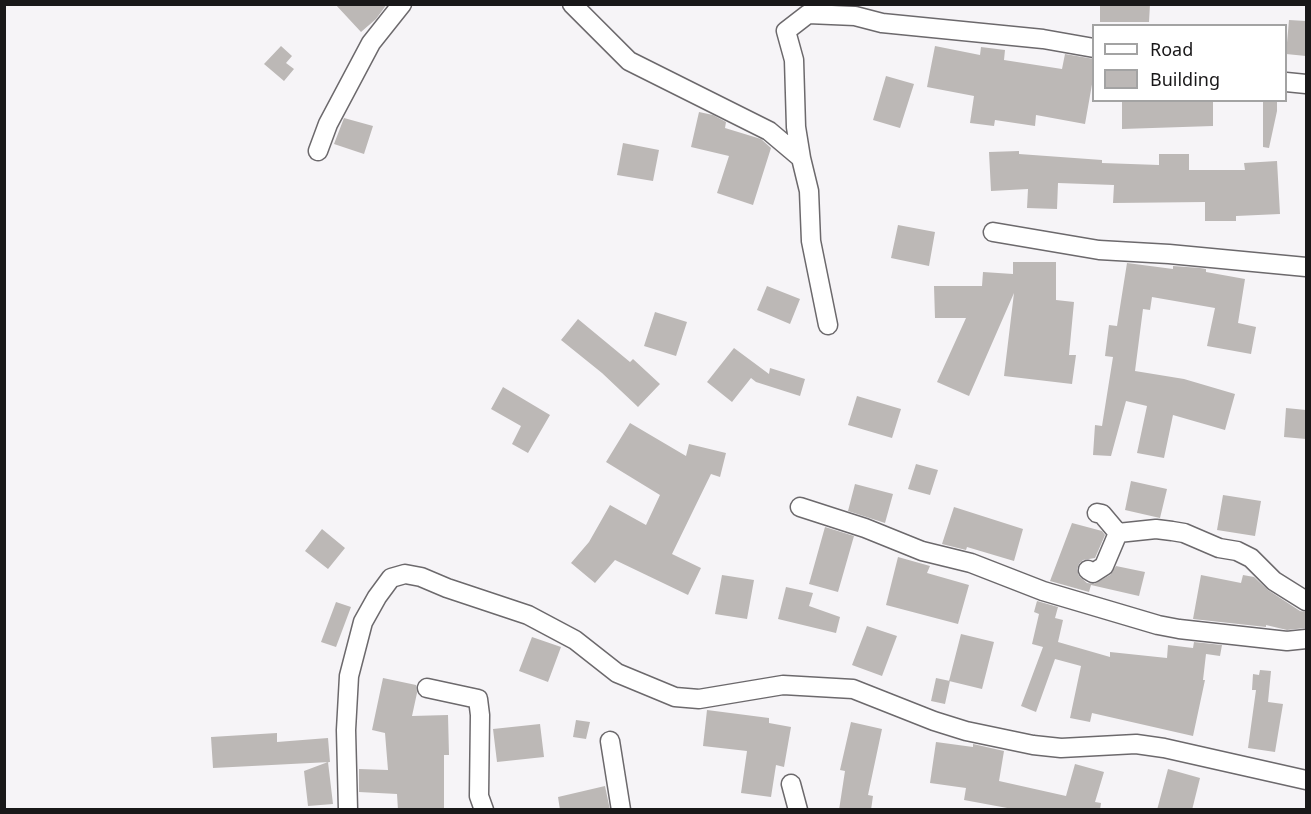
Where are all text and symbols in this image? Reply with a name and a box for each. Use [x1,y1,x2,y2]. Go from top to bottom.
legend [1092,24,1287,102]
text: Road [1150,37,1193,61]
text: Building [1150,67,1220,91]

